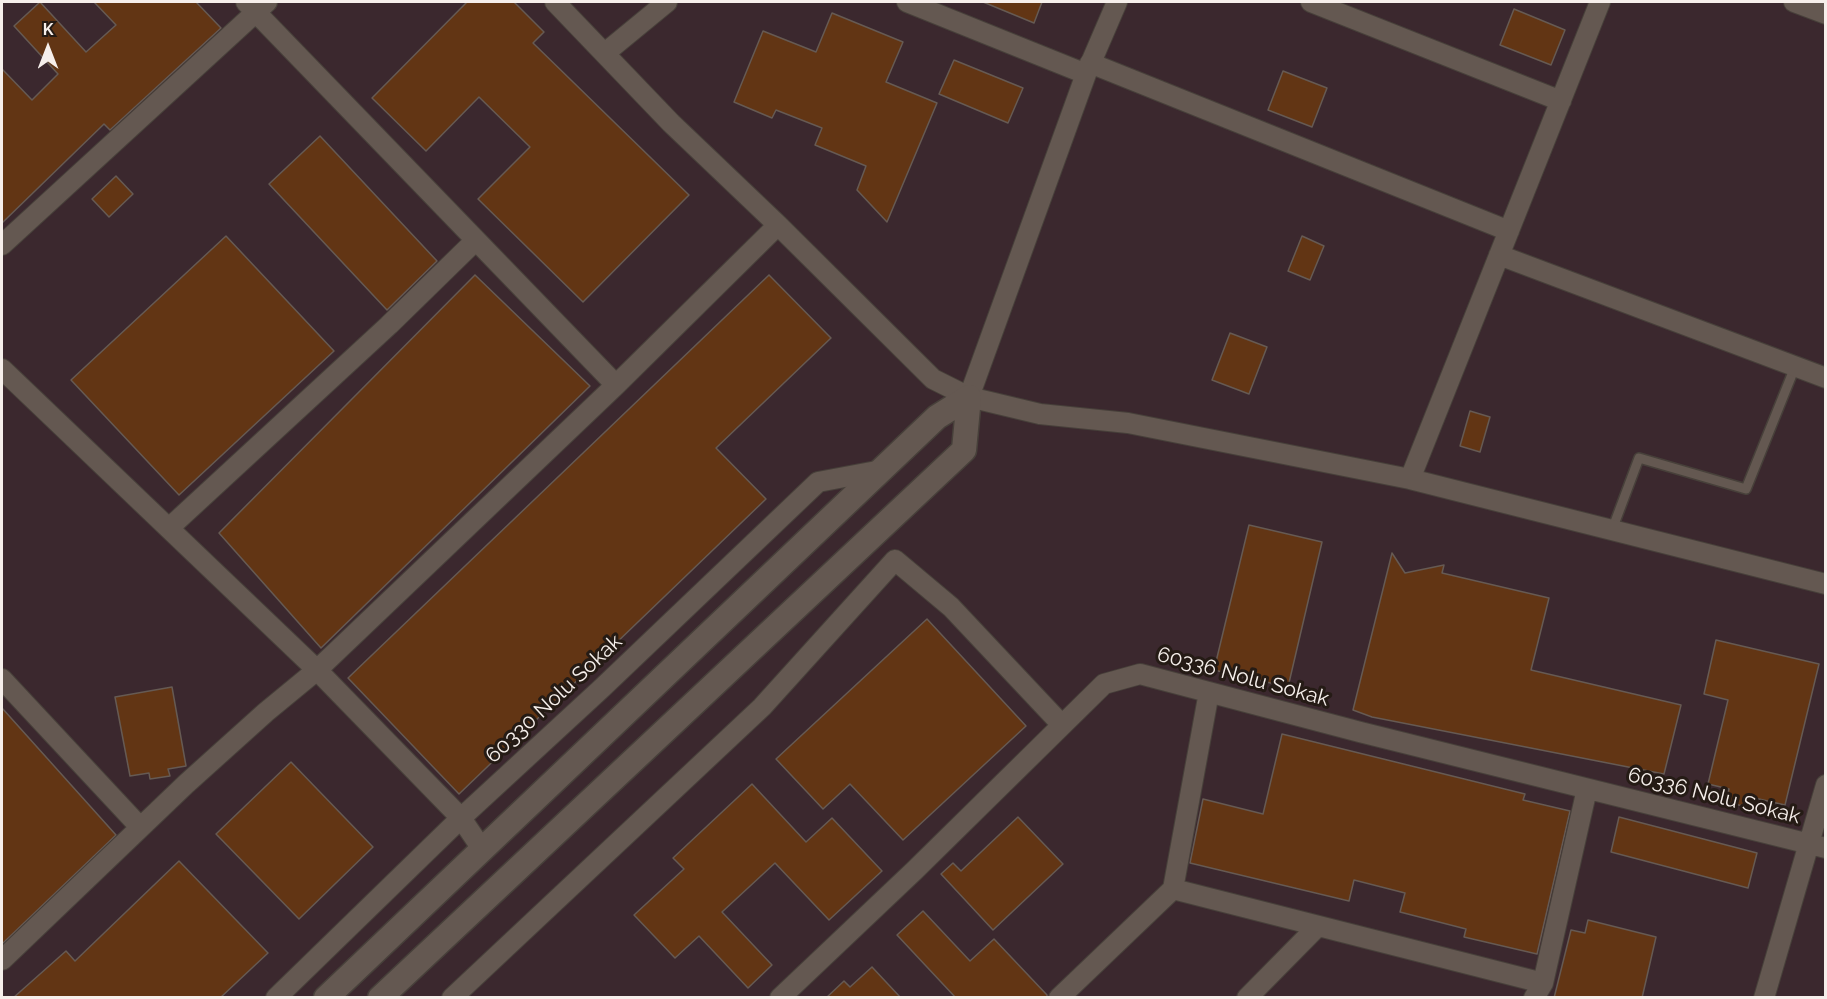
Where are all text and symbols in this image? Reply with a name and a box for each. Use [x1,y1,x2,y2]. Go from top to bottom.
north arrow [18,18,78,78]
text: K [43,20,53,39]
street label: 60330 Nolu Sokak [481,629,627,769]
street label: 60336 Nolu Sokak [1154,642,1332,712]
street label: 60336 Nolu Sokak [1625,762,1803,830]

